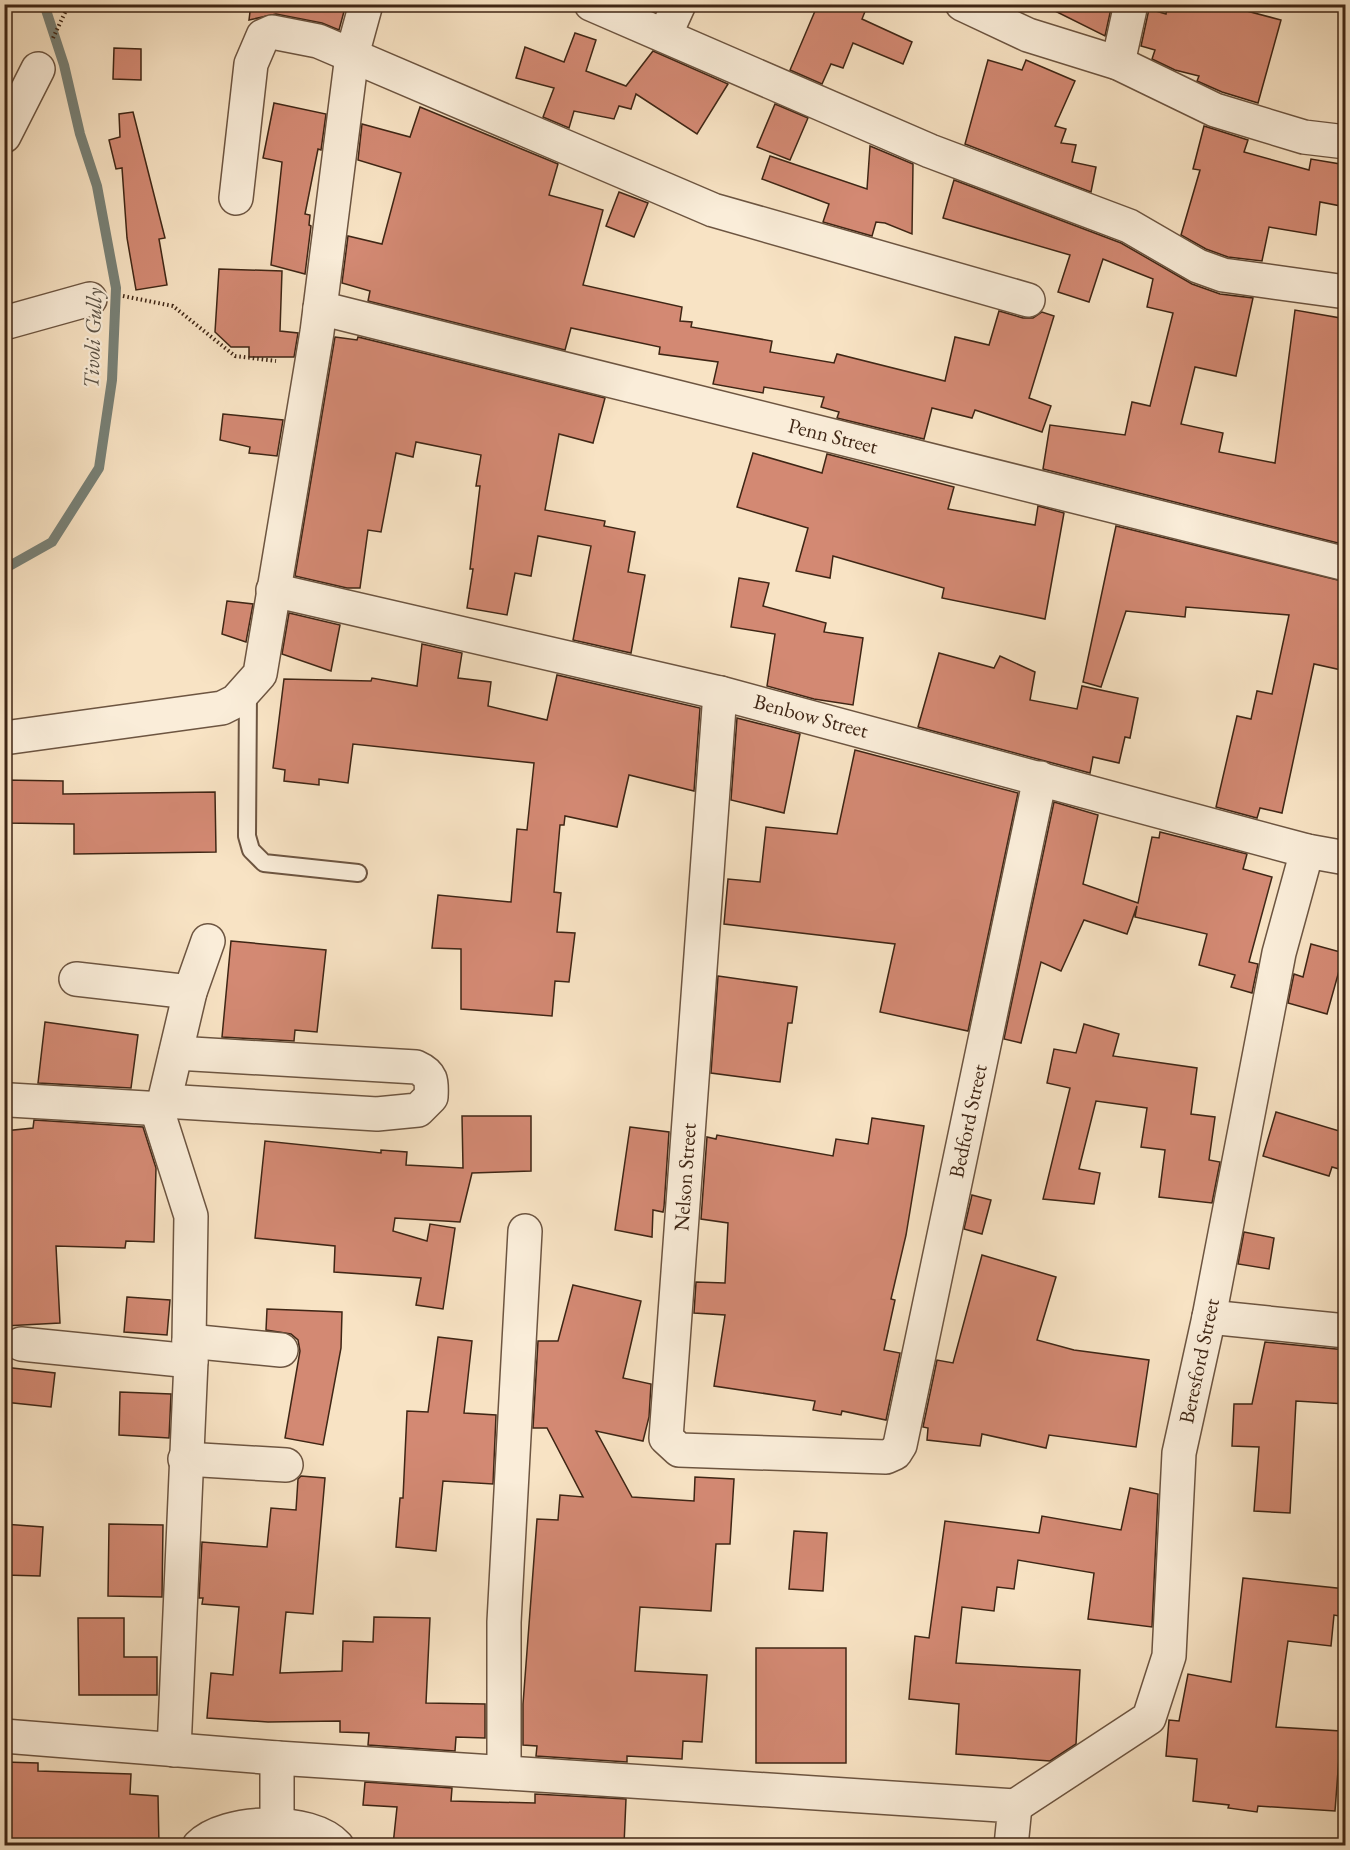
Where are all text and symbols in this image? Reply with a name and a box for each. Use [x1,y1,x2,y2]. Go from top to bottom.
water label: Tivoli Gully [76,287,109,389]
street label: Penn Street [786,411,881,460]
street label: Benbow Street [751,687,872,744]
street label: Bedford Street [942,1061,993,1180]
street label: Nelson Street [667,1122,702,1232]
street label: Beresford Street [1172,1296,1225,1426]

